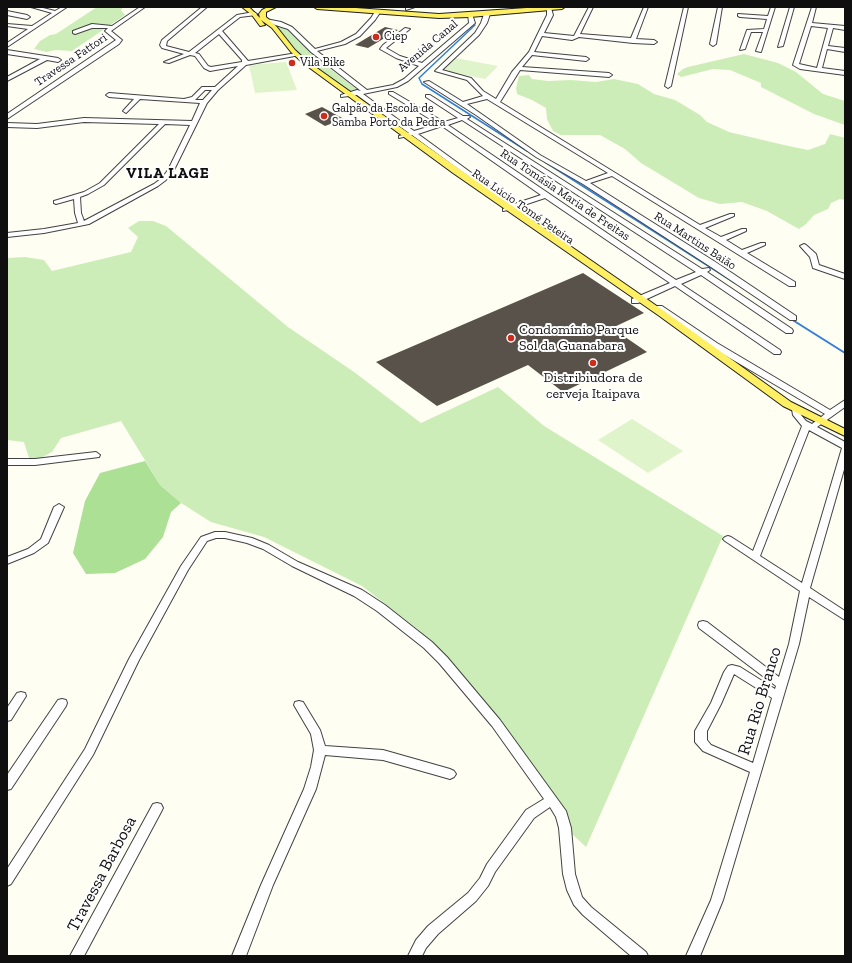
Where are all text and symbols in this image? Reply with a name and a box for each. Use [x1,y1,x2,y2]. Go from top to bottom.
street label: Avenida Canal [395,17,461,75]
street label: Travessa Fattori [32,30,110,90]
place label: Ciep [384,30,407,44]
marker: Ciep [371,32,381,42]
place label: Vila Bike [300,56,345,70]
marker: Vila Bike [287,58,297,68]
place label: Galpão da Escola de Samba Porto da Pedra [332,102,445,130]
marker: Galpão da Escola de Samba Porto da Pedra [319,111,329,121]
street label: Rua Tomásia Maria de Freitas [497,146,633,244]
district label: VILA LAGE [126,165,210,183]
street label: Rua Lúcio Tomé Feteira [469,166,577,248]
street label: Rua Martins Baião [651,209,739,273]
place label: Condomínio Parque Sol da Guanabara [519,322,639,354]
marker: Condomínio Parque Sol da Guanabara [506,333,516,343]
marker: Distribiudora de cerveja Itaipava [588,358,598,368]
place label: Distribiudora de cerveja Itaipava [543,370,643,402]
street label: Rua Rio Branco [734,645,786,757]
street label: Travessa Barbosa [63,813,141,935]

